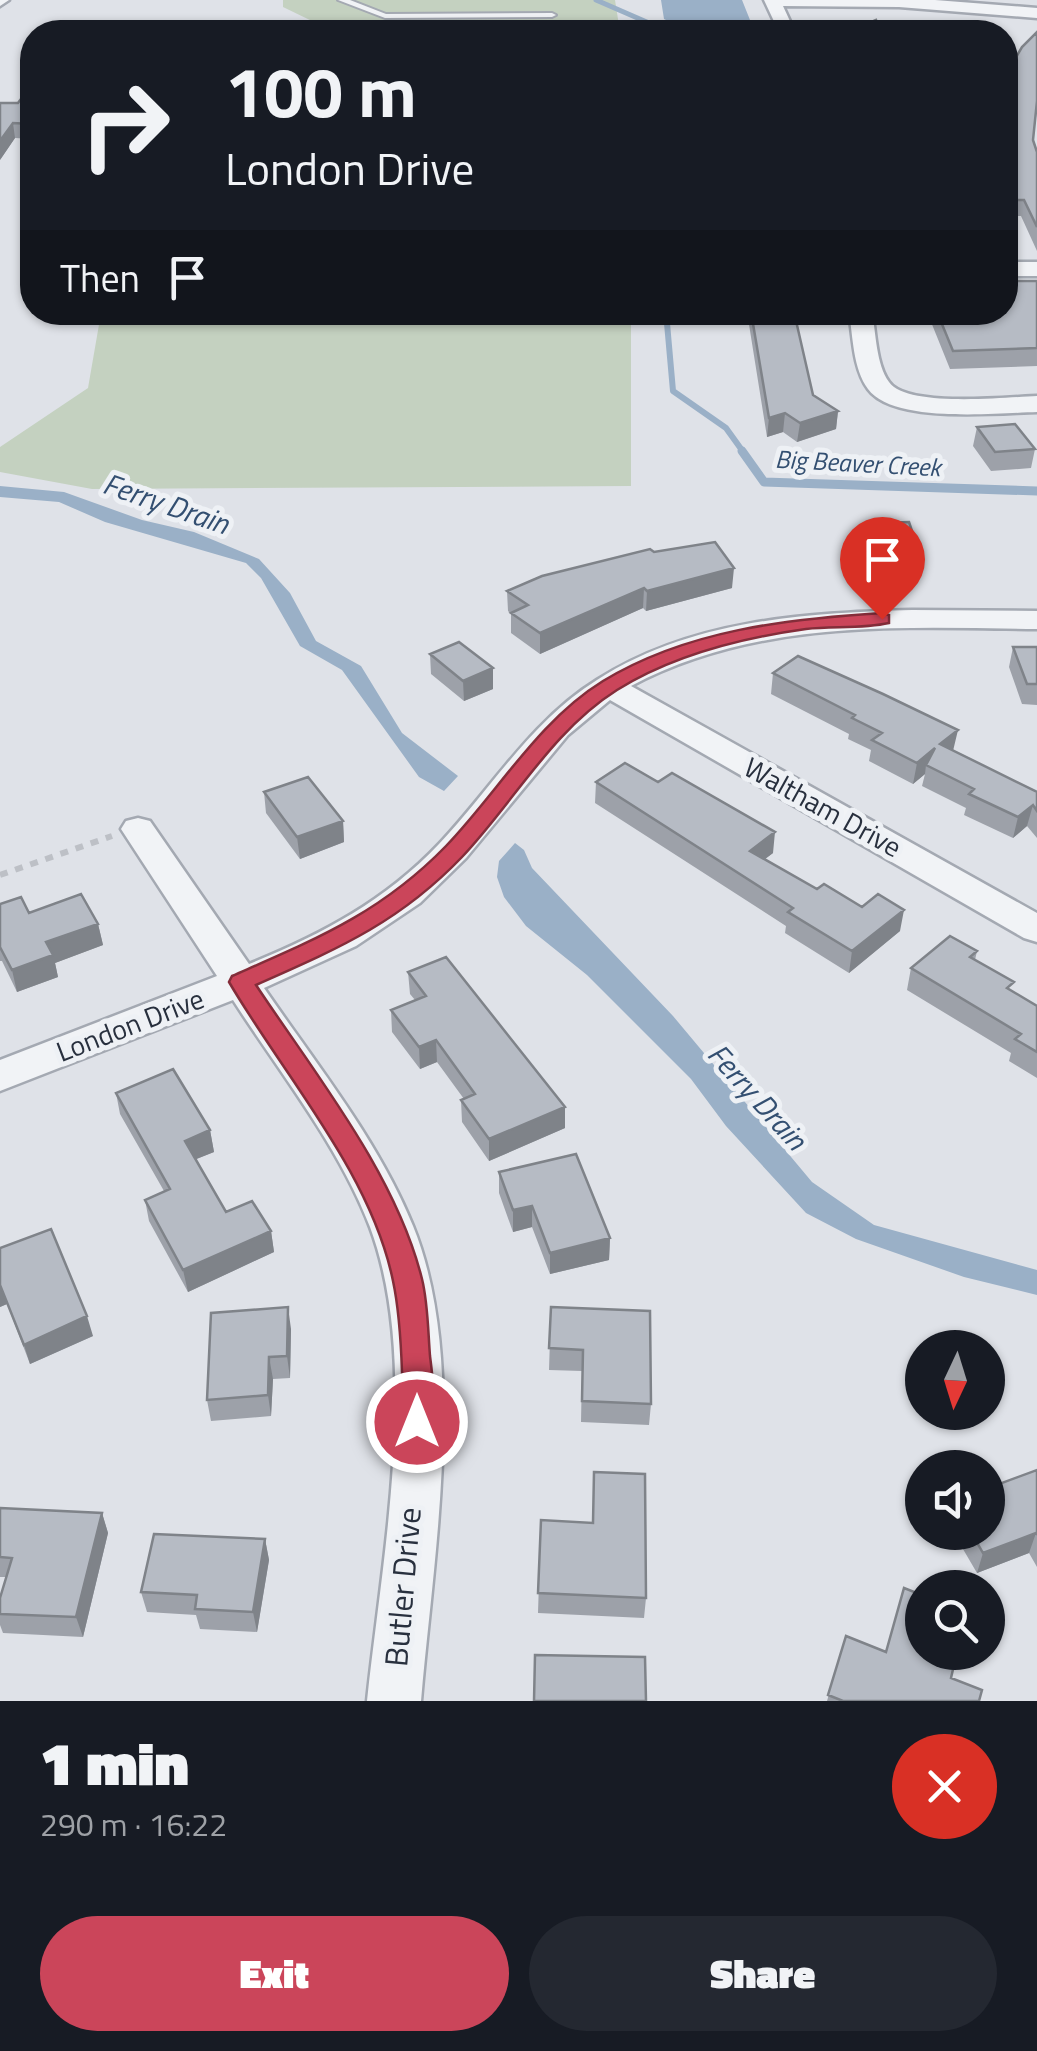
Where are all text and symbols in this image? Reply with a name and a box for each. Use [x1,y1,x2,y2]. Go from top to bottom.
text: 100 m [225,38,417,144]
icon: right [60,60,190,190]
text: London Drive [225,134,474,202]
text: Then [60,249,140,307]
icon: arrive [160,250,215,305]
water label: Big Beaver Creek [774,440,945,486]
water label: Ferry Drain [97,460,237,546]
pin [840,517,925,620]
icon: arrive [855,532,910,587]
street label: Waltham Drive [736,745,910,868]
street label: London Drive [50,977,210,1072]
water label: Ferry Drain [697,1032,819,1161]
north arrow [905,1330,1005,1430]
map controls [905,1330,1005,1670]
position arrow [365,1370,469,1474]
button: sound [905,1450,1005,1550]
street label: Butler Drive [371,1505,433,1668]
button: search [905,1570,1005,1670]
text: 1 min [40,1717,189,1808]
button: close [892,1734,997,1839]
text: 290 m · 16:22 [40,1800,227,1848]
button: Exit [40,1916,509,2031]
button: Share [529,1916,997,2031]

